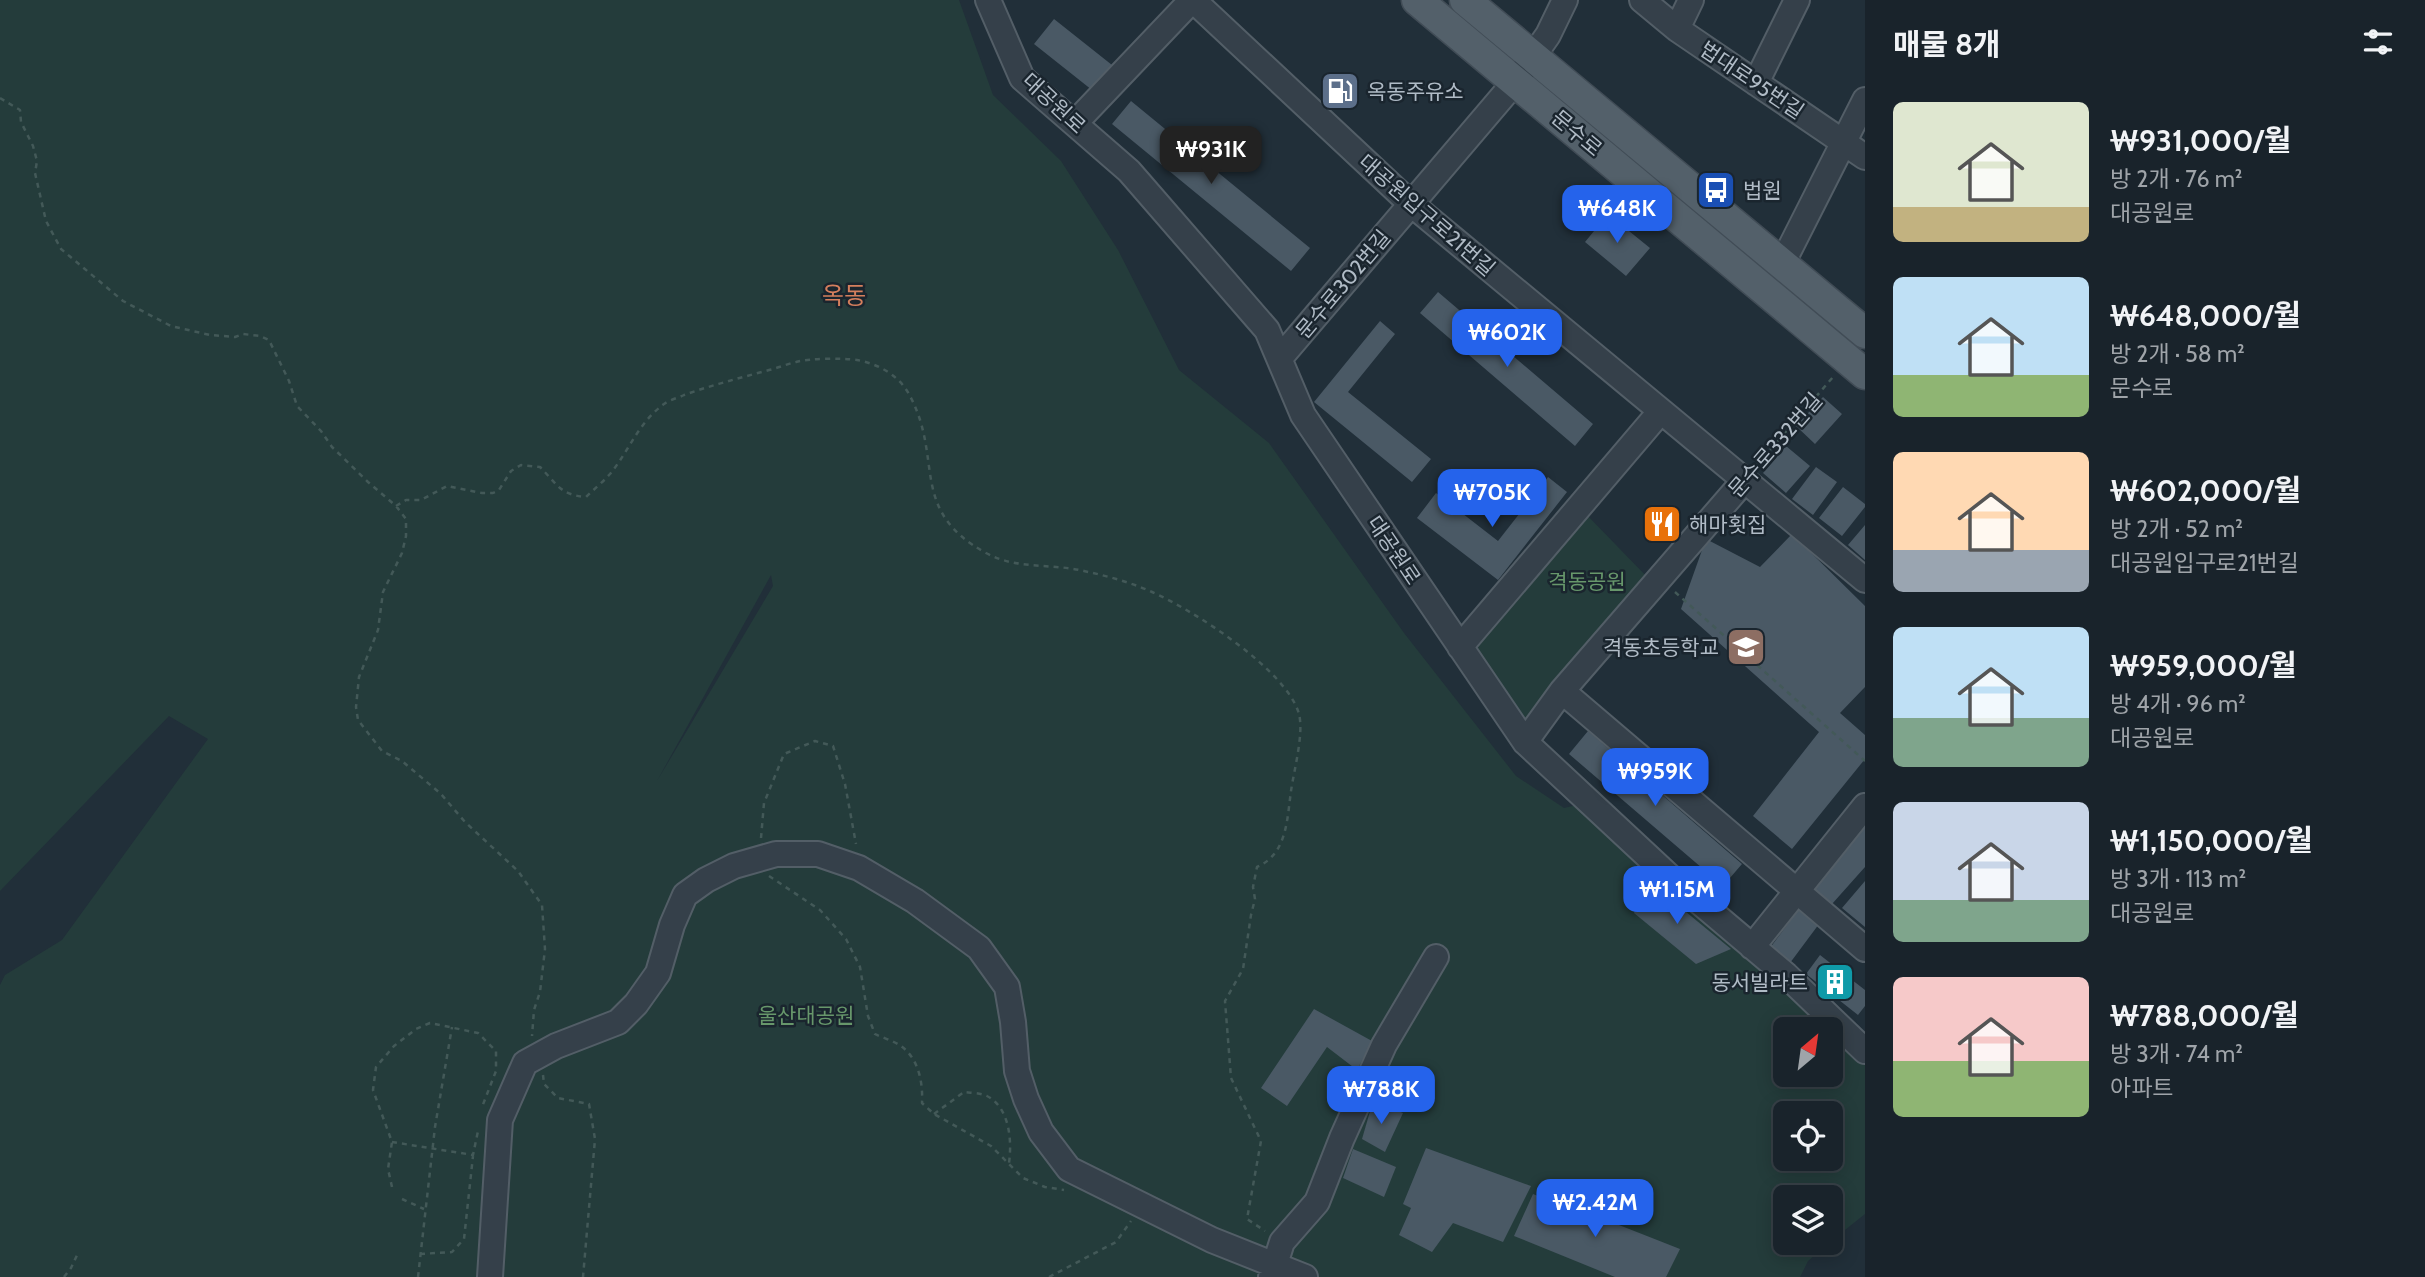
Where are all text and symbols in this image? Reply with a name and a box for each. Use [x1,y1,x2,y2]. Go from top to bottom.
icon: filters [2359,23,2397,61]
text: 매물 8개 [1893,26,2001,63]
street label: 법대로95번길 [1695,36,1809,124]
street label: 대공원로 [1017,68,1091,138]
fuel station icon: 옥동주유소 [1319,70,1361,112]
place label: 옥동주유소 [1367,79,1464,104]
street label: 문수로 [1547,105,1607,161]
text: ₩931,000/월 [2110,122,2291,159]
pin: ₩931K [1162,127,1260,186]
icon: home [1949,130,2033,214]
text: ₩931K [1176,135,1246,163]
street label: 대공원입구로21번길 [1354,149,1500,281]
text: 방 2개 · 76 m² [2110,165,2242,193]
bus stop icon: 법원 [1695,169,1737,211]
place label: 법원 [1743,178,1782,203]
pin: ₩648K [1568,186,1666,245]
text: ₩648K [1578,194,1656,222]
text: 대공원로 [2110,199,2195,227]
street label: 문수로302번길 [1290,225,1396,343]
district label: 옥동 [822,281,866,310]
text: ₩648,000/월 [2110,297,2301,334]
icon: home [1949,305,2033,389]
pin: ₩602K [1458,310,1556,369]
text: ₩602K [1468,318,1546,346]
text: 방 2개 · 58 m² [2110,340,2245,368]
text: 문수로 [2110,374,2173,402]
street label: 문수로332번길 [1723,388,1827,502]
pin: ₩705K [1443,470,1541,529]
text: ₩602,000/월 [2110,472,2301,509]
text: ₩705K [1454,478,1530,506]
icon: home [1949,480,2033,564]
restaurant icon: 해마횟집 [1641,503,1683,545]
street label: 대공원로 [1362,511,1426,589]
place label: 해마횟집 [1689,512,1766,537]
text: 방 2개 · 52 m² [2110,515,2243,543]
text: 대공원입구로21번길 [2110,549,2299,577]
park label: 격동공원 [1548,569,1626,594]
school or university icon: 격동초등학교 [1725,626,1767,668]
place label: 격동초등학교 [1603,635,1719,660]
text: ₩959,000/월 [2110,647,2297,684]
icon: home [1949,655,2033,739]
text: 방 4개 · 96 m² [2110,690,2246,718]
text: 대공원로 [2110,724,2195,752]
pin: ₩959K [1606,748,1704,808]
text: ₩959K [1618,757,1692,785]
text: ₩1,150,000/월 [2110,822,2313,859]
icon: home [1949,830,2033,914]
text: 방 3개 · 113 m² [2110,865,2246,893]
pin: ₩1.15M [1620,866,1734,926]
text: ₩1.15M [1639,875,1715,903]
text: 대공원로 [2110,899,2195,927]
building icon: 동서빌라트 [1814,961,1856,1003]
place label: 동서빌라트 [1711,970,1808,995]
text: ₩788,000/월 [2110,997,2299,1034]
park label: 울산대공원 [758,1003,854,1028]
icon: home [1949,1005,2033,1089]
north arrow [1773,1017,1843,1087]
map controls [1773,1017,1843,1255]
text: 방 3개 · 74 m² [2110,1040,2243,1068]
pin: ₩788K [1332,1066,1430,1126]
text: 아파트 [2110,1074,2173,1102]
text: ₩788K [1343,1075,1419,1103]
button: locate [1773,1101,1843,1171]
pin: ₩2.42M [1538,1180,1652,1239]
button: layers [1773,1185,1843,1255]
text: ₩2.42M [1552,1188,1638,1216]

